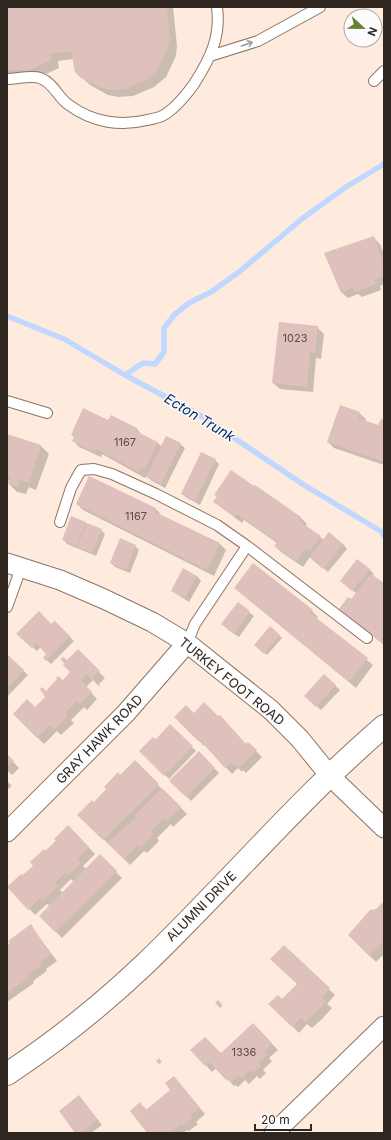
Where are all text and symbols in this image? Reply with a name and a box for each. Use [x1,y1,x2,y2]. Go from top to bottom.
north arrow [343,8,383,48]
text: N [364,25,380,38]
one-way arrow [241,40,253,48]
house number: 1023 [283,331,308,345]
water label: Ecton Trunk [162,389,239,445]
house number: 1167 [114,435,136,449]
house number: 1167 [125,509,147,523]
street label: TURKEY FOOT ROAD [176,634,288,728]
street label: GRAY HAWK ROAD [52,691,146,787]
street label: ALUMNI DRIVE [163,868,239,944]
house number: 1336 [232,1045,257,1059]
scale bar [255,1106,311,1132]
text: 20 m [261,1112,290,1127]

